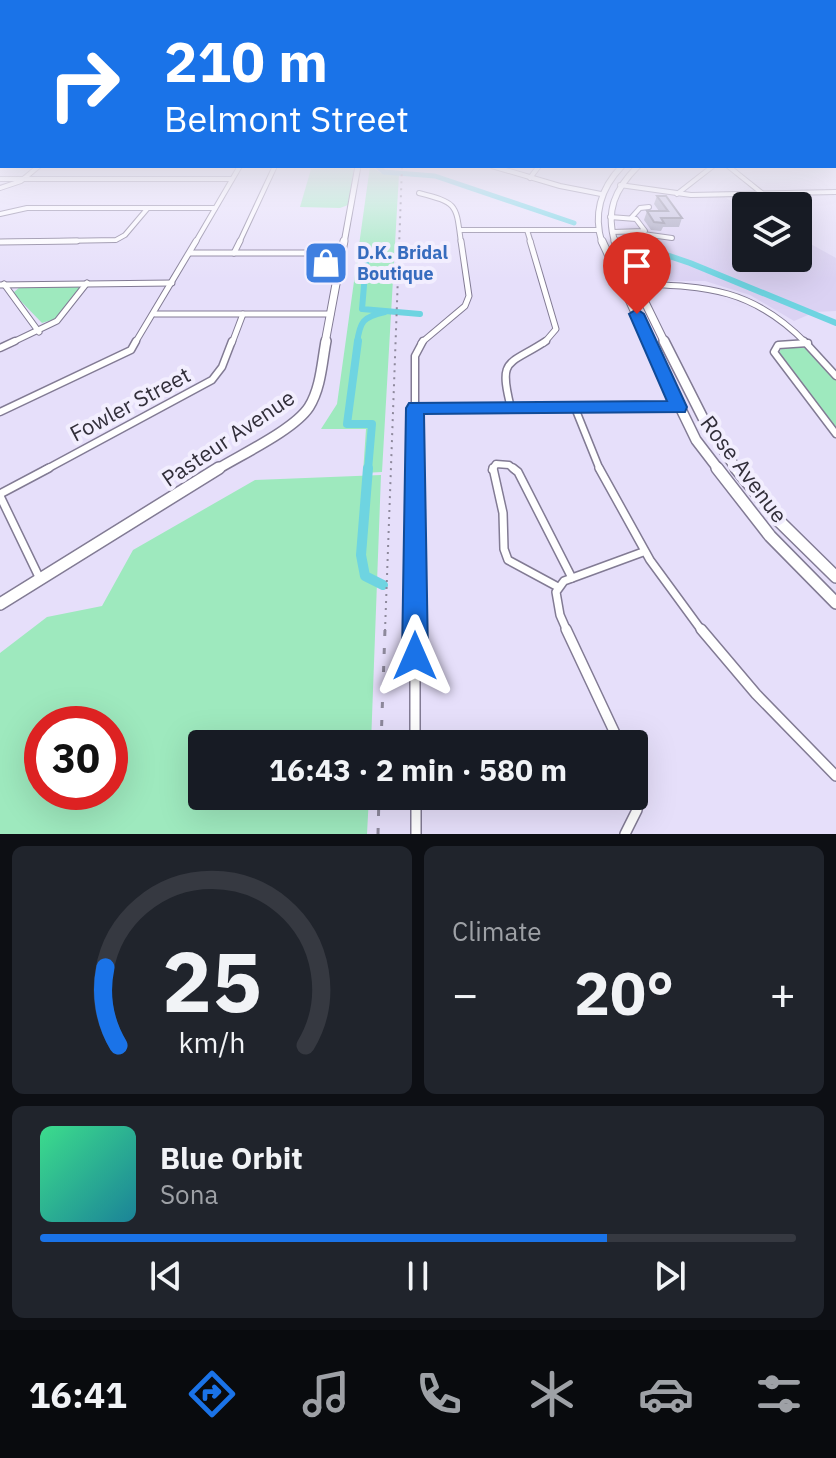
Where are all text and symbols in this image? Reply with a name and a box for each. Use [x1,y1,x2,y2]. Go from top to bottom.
text: 210 m [164,25,328,97]
icon: right [32,32,136,136]
text: Belmont Street [164,95,409,142]
map controls [732,192,812,272]
button: layers [732,192,812,272]
pin [603,232,671,314]
shop icon: D.K. Bridal Boutique [302,239,350,287]
place label: D.K. Bridal Boutique [357,241,449,285]
icon: arrive [615,244,659,288]
street label: Fowler Street [64,360,195,447]
street label: Pasteur Avenue [156,382,300,493]
street label: Rose Avenue [694,409,794,528]
position arrow [373,614,457,698]
speed limit sign: 30 [24,706,128,810]
text: 16:43 · 2 min · 580 m [269,750,567,789]
text: Climate [452,914,542,948]
text: 25 [162,927,262,1035]
text: 20° [574,953,674,1032]
text: − [452,965,478,1022]
text: + [770,965,796,1022]
text: km/h [178,1024,246,1061]
text: Blue Orbit [160,1138,303,1177]
text: Sona [160,1177,218,1211]
icon: previous [144,1254,188,1298]
icon: pause [396,1254,440,1298]
icon: next [648,1254,692,1298]
icon: directions [184,1366,240,1422]
icon: music [298,1366,354,1422]
icon: phone [411,1366,467,1422]
icon: climate [524,1366,580,1422]
icon: car [638,1366,694,1422]
icon: filters [751,1366,807,1422]
text: 16:41 [29,1371,127,1418]

